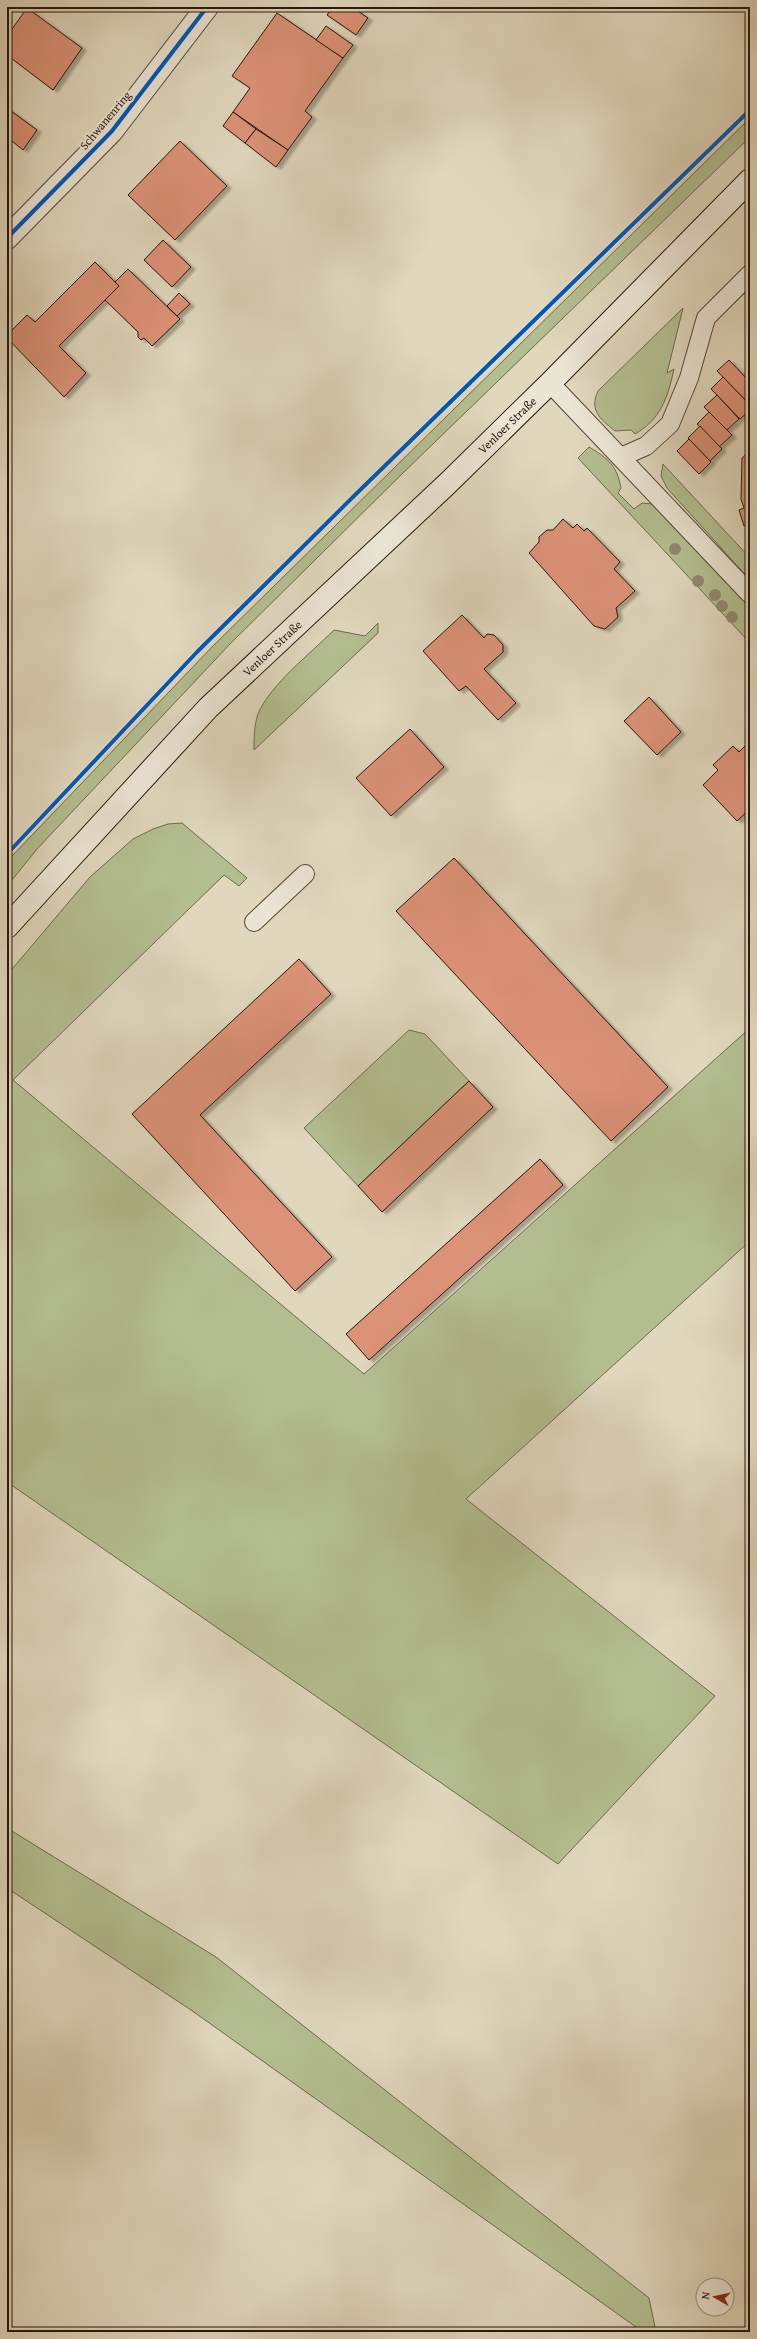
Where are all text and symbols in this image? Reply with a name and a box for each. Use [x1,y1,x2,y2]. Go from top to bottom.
street label: Schwanenring [75,87,135,153]
street label: Venloer Straße [474,392,540,457]
street label: Venloer Straße [239,616,306,680]
north arrow [695,2277,735,2317]
text: N [697,2290,714,2300]

